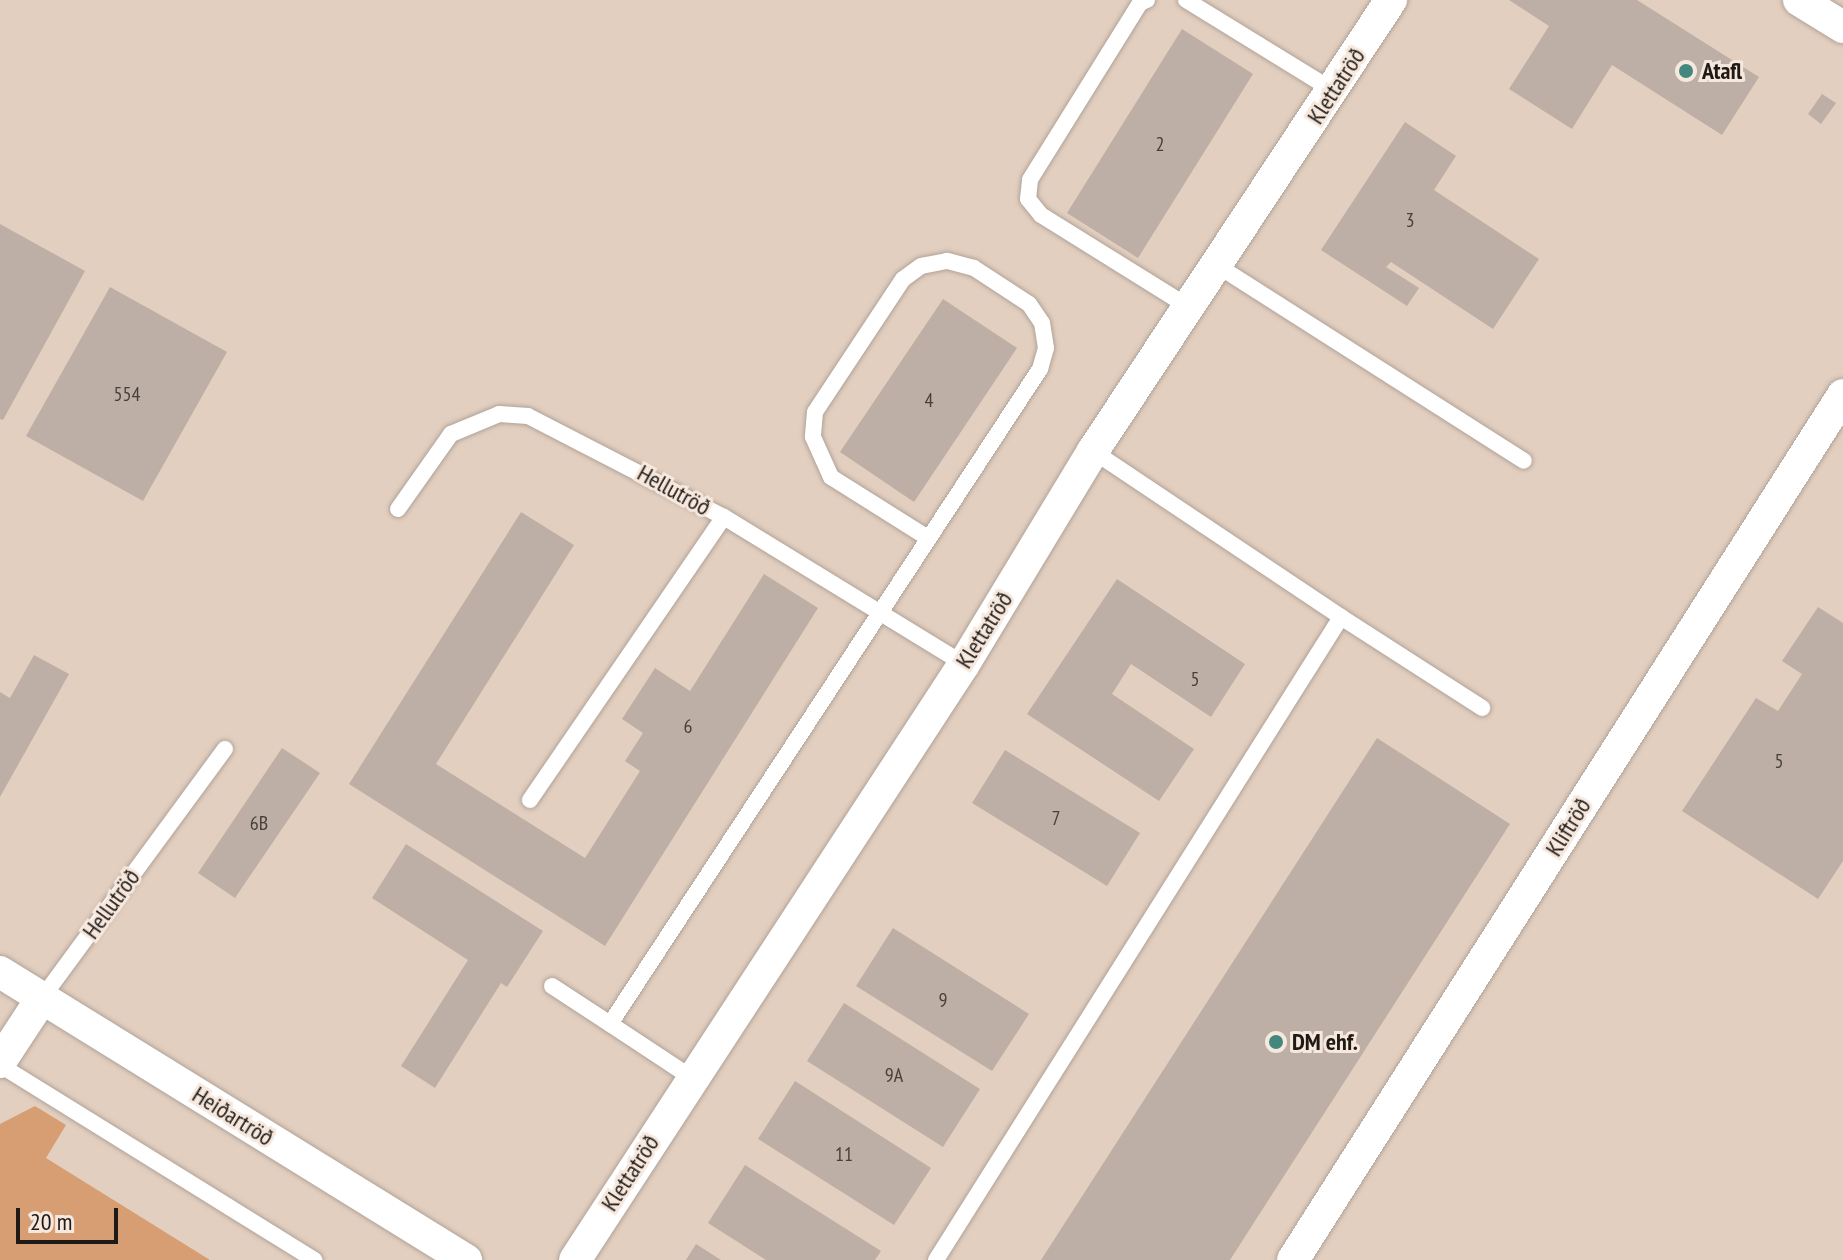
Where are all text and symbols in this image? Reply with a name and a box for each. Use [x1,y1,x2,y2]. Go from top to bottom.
street label: Klettatröð [1301,43,1371,129]
place label: Atafl [1702,57,1742,85]
marker: Atafl [1677,62,1695,80]
house number: 2 [1156,132,1164,156]
house number: 3 [1406,208,1414,232]
house number: 554 [114,382,140,406]
house number: 4 [925,388,933,412]
street label: Hellutröð [633,458,715,522]
street label: Klettatröð [949,587,1019,673]
house number: 5 [1191,667,1199,691]
house number: 6 [684,714,692,738]
house number: 5 [1775,749,1783,773]
street label: Kliftröð [1539,793,1597,861]
house number: 7 [1052,806,1060,830]
house number: 6B [250,811,268,835]
street label: Hellutröð [76,864,146,944]
house number: 9 [939,988,947,1012]
place label: DM ehf. [1292,1028,1358,1056]
marker: DM ehf. [1267,1033,1285,1051]
house number: 9A [885,1063,903,1087]
street label: Heiðartröð [187,1080,279,1152]
street label: Klettatröð [595,1130,665,1216]
house number: 11 [835,1142,853,1166]
scale bar [20,1192,122,1242]
text: 20 m [30,1206,72,1237]

